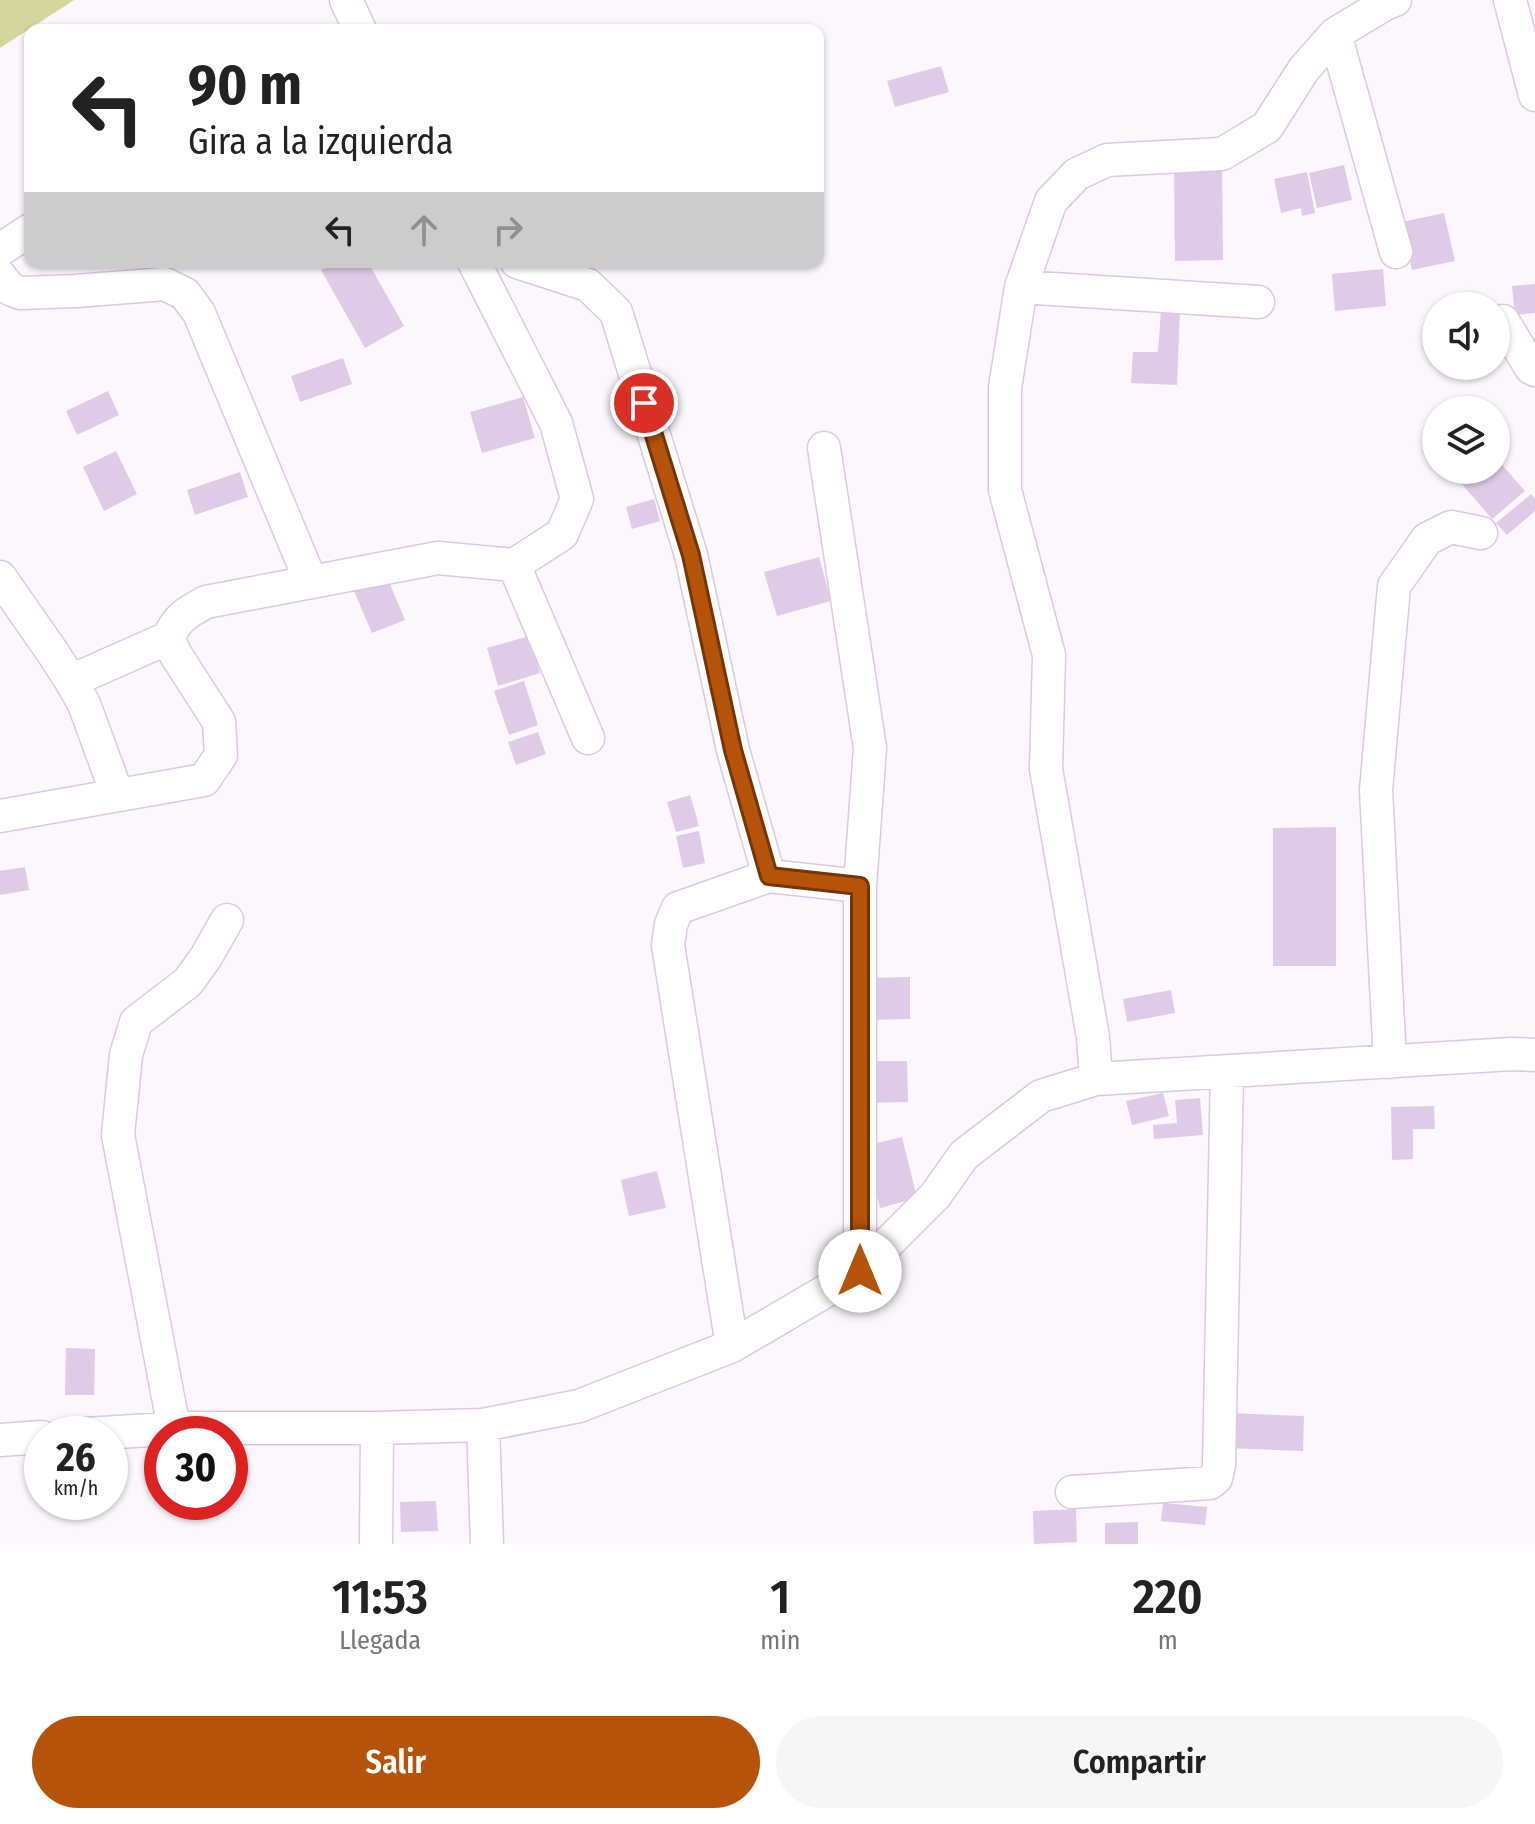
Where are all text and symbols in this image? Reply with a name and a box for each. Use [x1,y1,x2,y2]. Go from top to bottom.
text: 90 m [188,52,302,119]
icon: left [56,56,160,160]
text: Gira a la izquierda [188,120,453,164]
icon: left [318,208,362,252]
icon: ahead [402,208,446,252]
icon: right [486,208,530,252]
map controls [1422,292,1510,484]
button: sound [1422,292,1510,380]
pin [610,369,678,437]
icon: arrive [622,381,666,425]
button: layers [1422,396,1510,484]
position arrow [818,1229,902,1313]
speed limit sign: 30 [144,1416,248,1520]
text: 26 [56,1434,96,1482]
text: km/h [54,1476,98,1500]
text: 11:53 [332,1568,428,1626]
text: 1 [770,1568,790,1626]
text: 220 [1133,1568,1203,1626]
text: Llegada [339,1625,421,1656]
text: min [760,1625,800,1656]
text: m [1158,1625,1178,1656]
button: Salir [32,1716,760,1808]
button: Compartir [776,1716,1503,1808]

